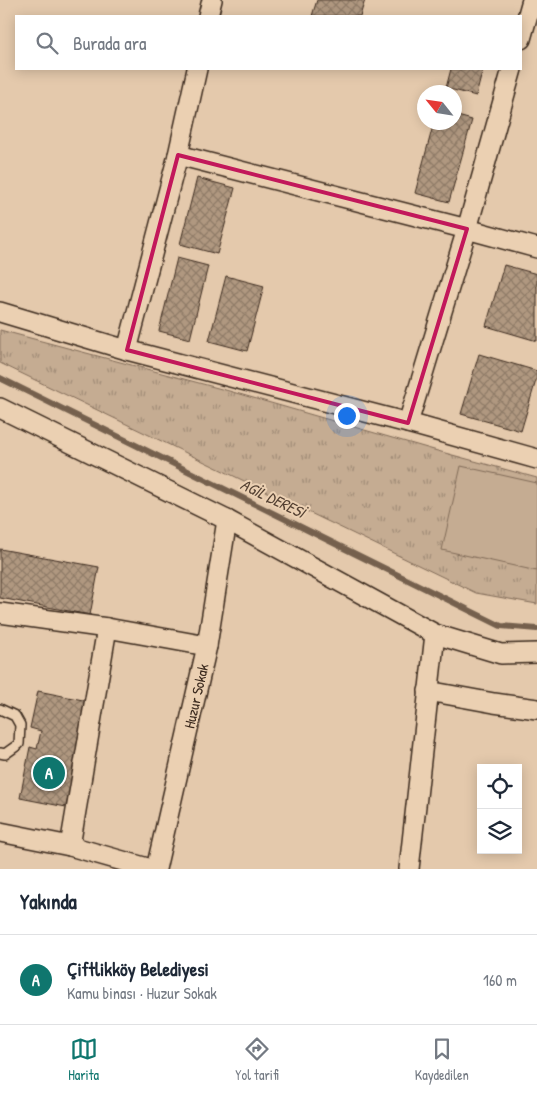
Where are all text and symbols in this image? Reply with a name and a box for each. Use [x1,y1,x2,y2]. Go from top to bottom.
search box [15,15,522,70]
icon: search [33,29,61,57]
text: Burada ara [73,30,146,56]
north arrow [417,85,462,130]
your location [334,403,360,429]
water label: AGİL DERESİ [237,473,311,524]
street label: Huzur Sokak [178,662,214,730]
pin: A [33,754,65,792]
map controls [477,764,522,854]
button: locate [477,764,522,809]
button: layers [477,809,522,854]
text: Yakında [20,887,77,916]
text: Çiftlikköy Belediyesi [67,956,209,982]
text: A [32,969,40,991]
text: 160 m [483,969,517,991]
text: Kamu binası · Huzur Sokak [67,982,217,1004]
tab: Harita [68,1035,99,1084]
tab: Yol tarifi [235,1035,279,1084]
tab: Kaydedilen [415,1035,469,1084]

